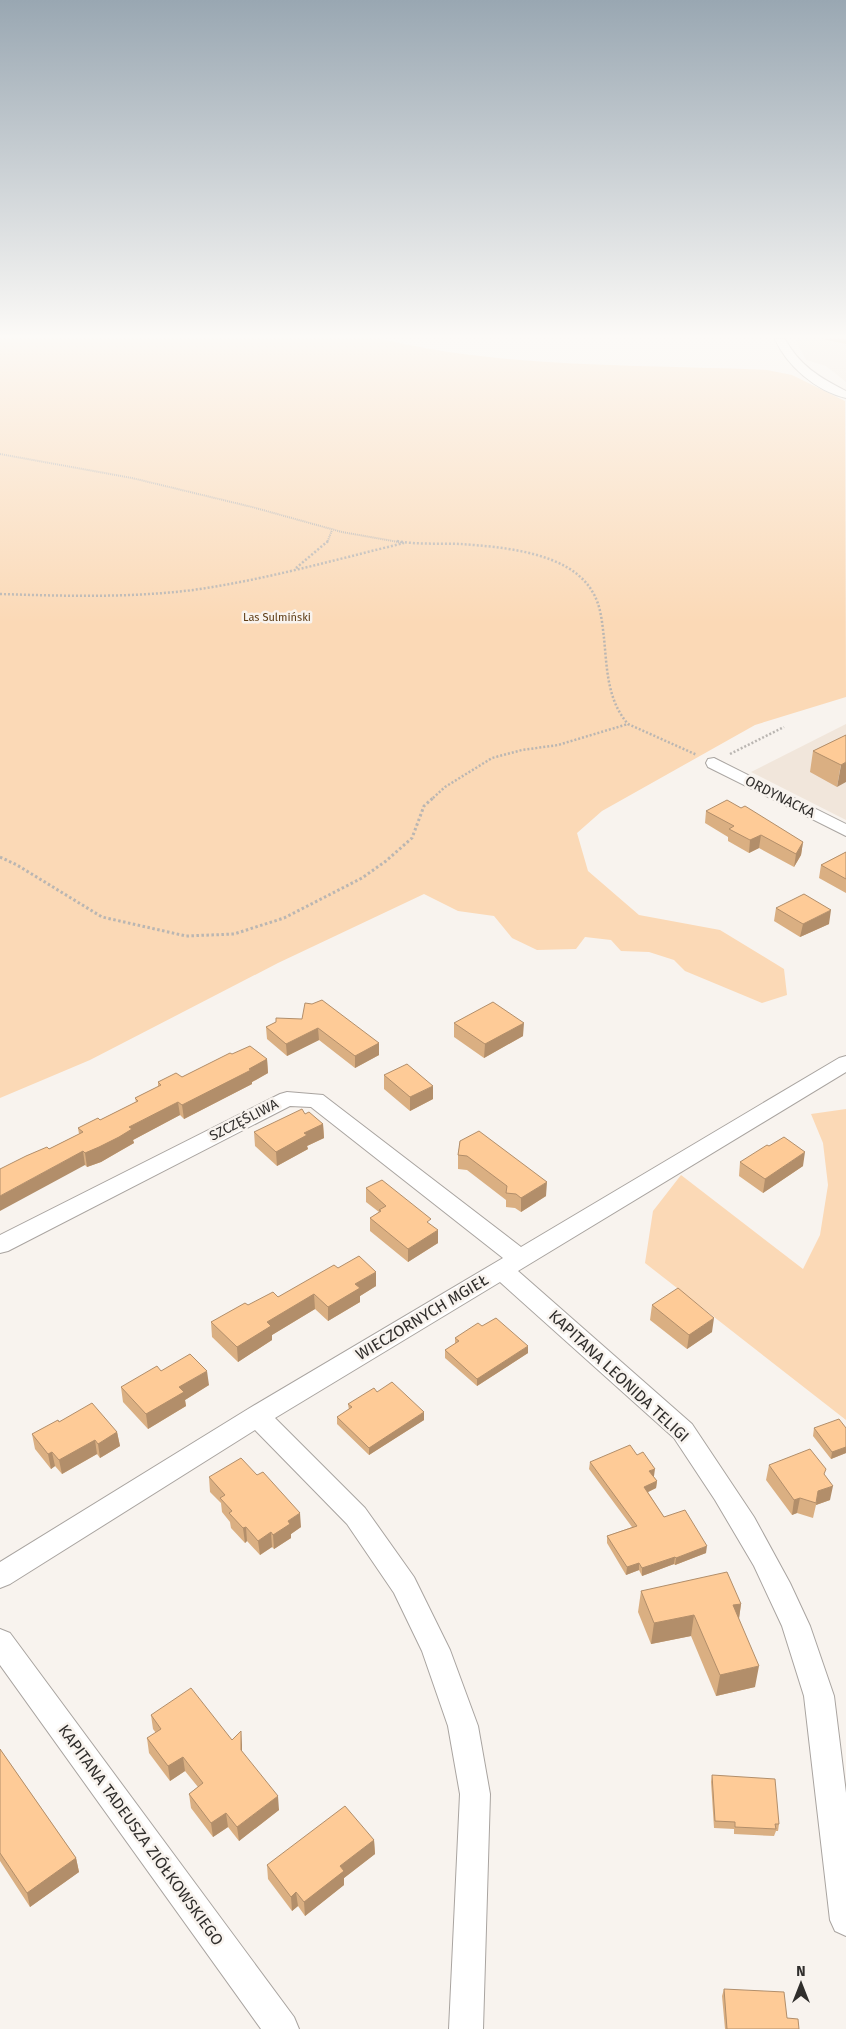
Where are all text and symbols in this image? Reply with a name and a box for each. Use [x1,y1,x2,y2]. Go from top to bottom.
park label: Las Sulmiński [243,611,311,624]
street label: ORDYNACKA [742,772,818,822]
street label: SZCZĘŚLIWA [206,1094,281,1145]
street label: WIECZORNYCH MGIEŁ [352,1270,492,1364]
street label: KAPITANA LEONIDA TELIGI [545,1306,693,1446]
street label: KAPITANA TADEUSZA ZIÓŁKOWSKIEGO [55,1720,228,1949]
north arrow [776,1959,826,2009]
text: N [796,1963,806,1980]

